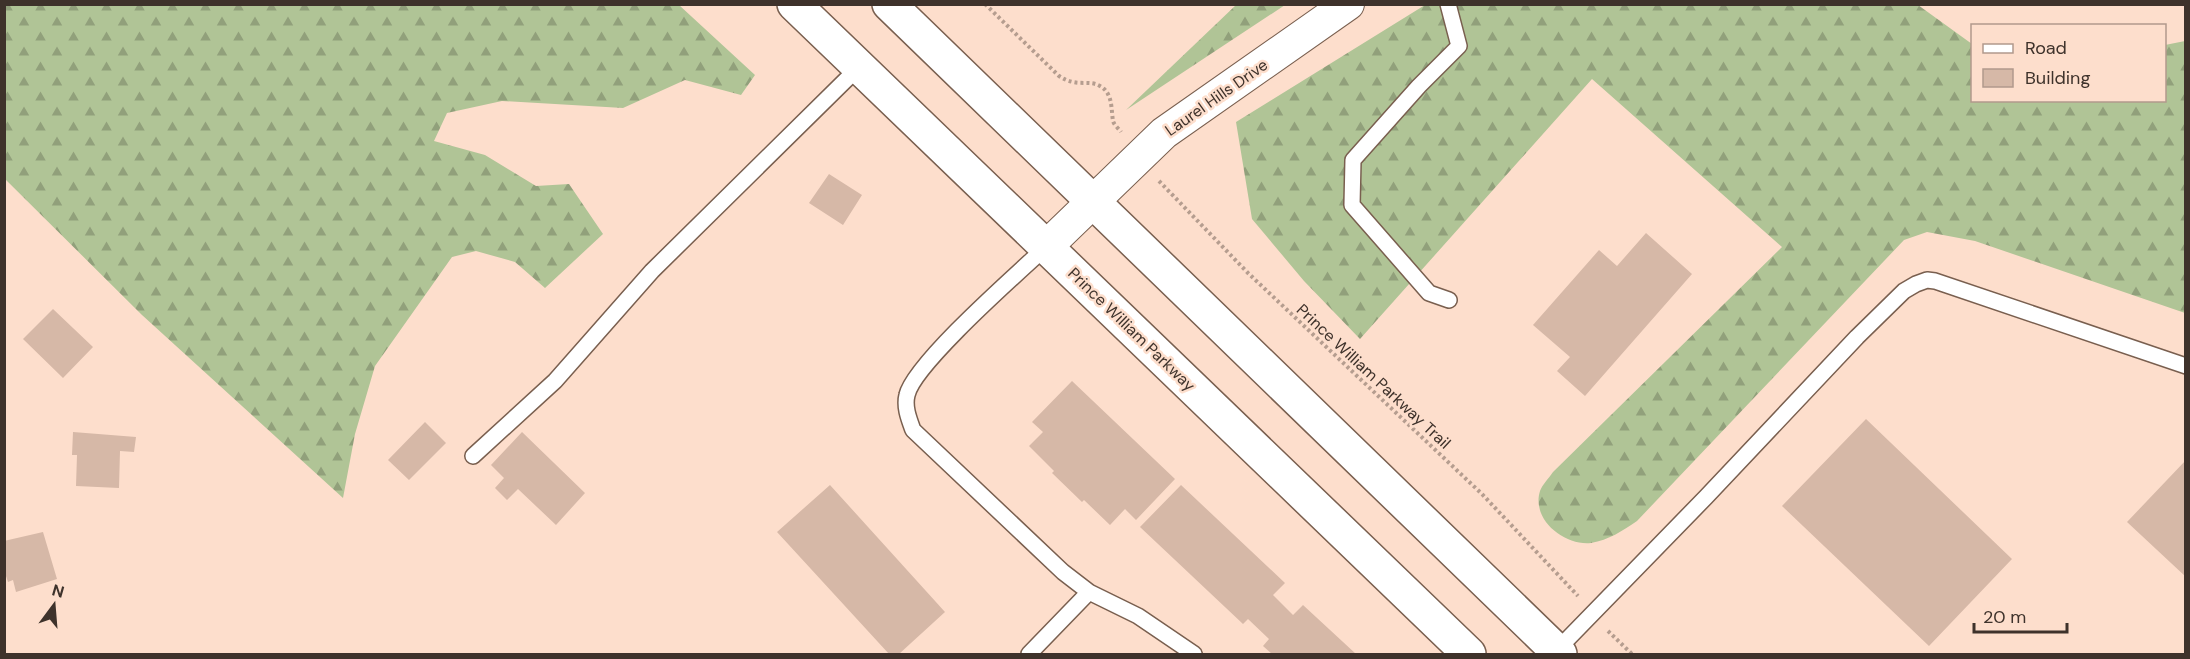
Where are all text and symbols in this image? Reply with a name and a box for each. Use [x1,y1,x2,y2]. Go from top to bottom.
legend [1971,24,2166,102]
text: Road [2025,36,2067,60]
street label: Laurel Hills Drive [1161,54,1272,141]
text: Building [2025,66,2090,90]
street label: Prince William Parkway [1064,263,1200,396]
street label: Prince William Parkway Trail [1292,299,1455,453]
north arrow [24,575,84,635]
text: N [49,579,67,603]
scale bar [1974,596,2067,634]
text: 20 m [1983,605,2026,629]

